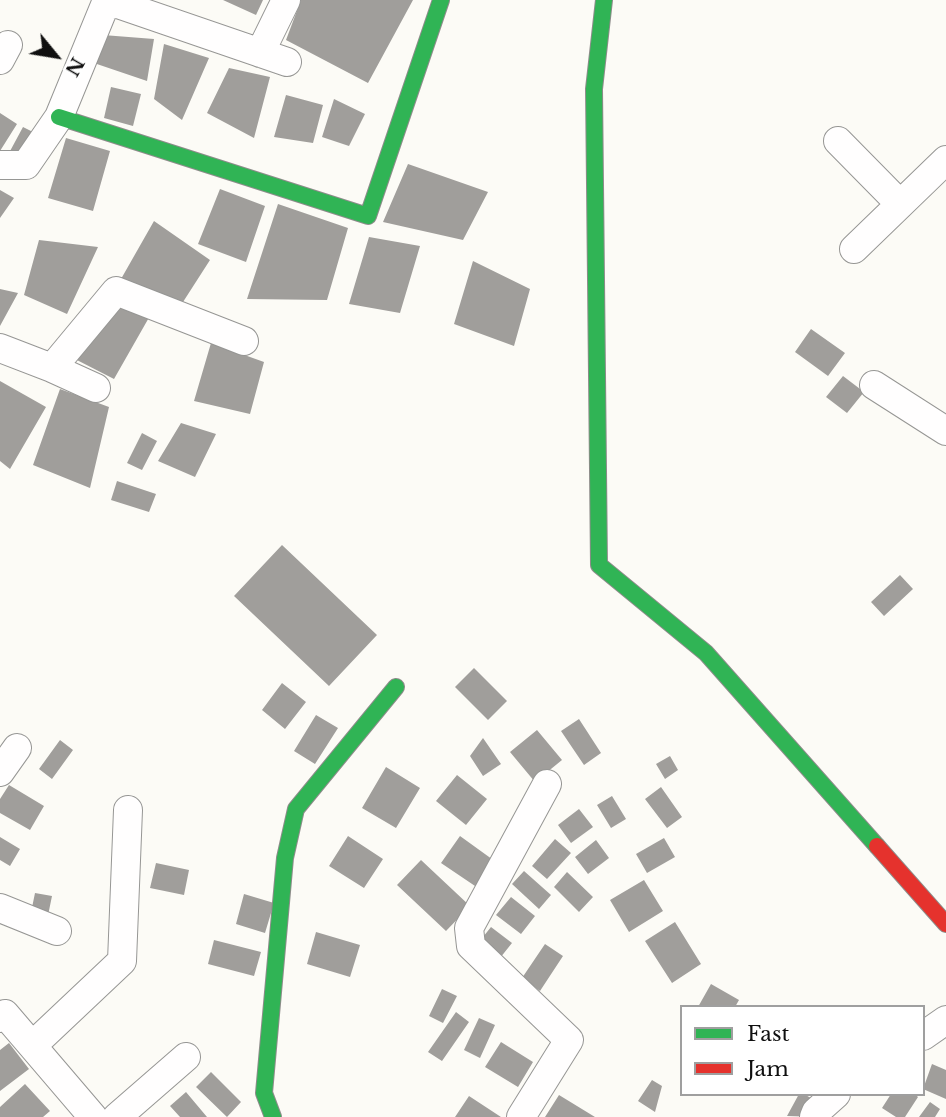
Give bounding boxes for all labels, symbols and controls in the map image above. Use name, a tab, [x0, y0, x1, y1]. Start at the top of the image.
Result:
north arrow	[21, 21, 91, 91]
text: N	[60, 53, 89, 80]
legend	[680, 1005, 925, 1096]
text: Fast	[747, 1021, 789, 1047]
text: Jam	[747, 1056, 789, 1082]

